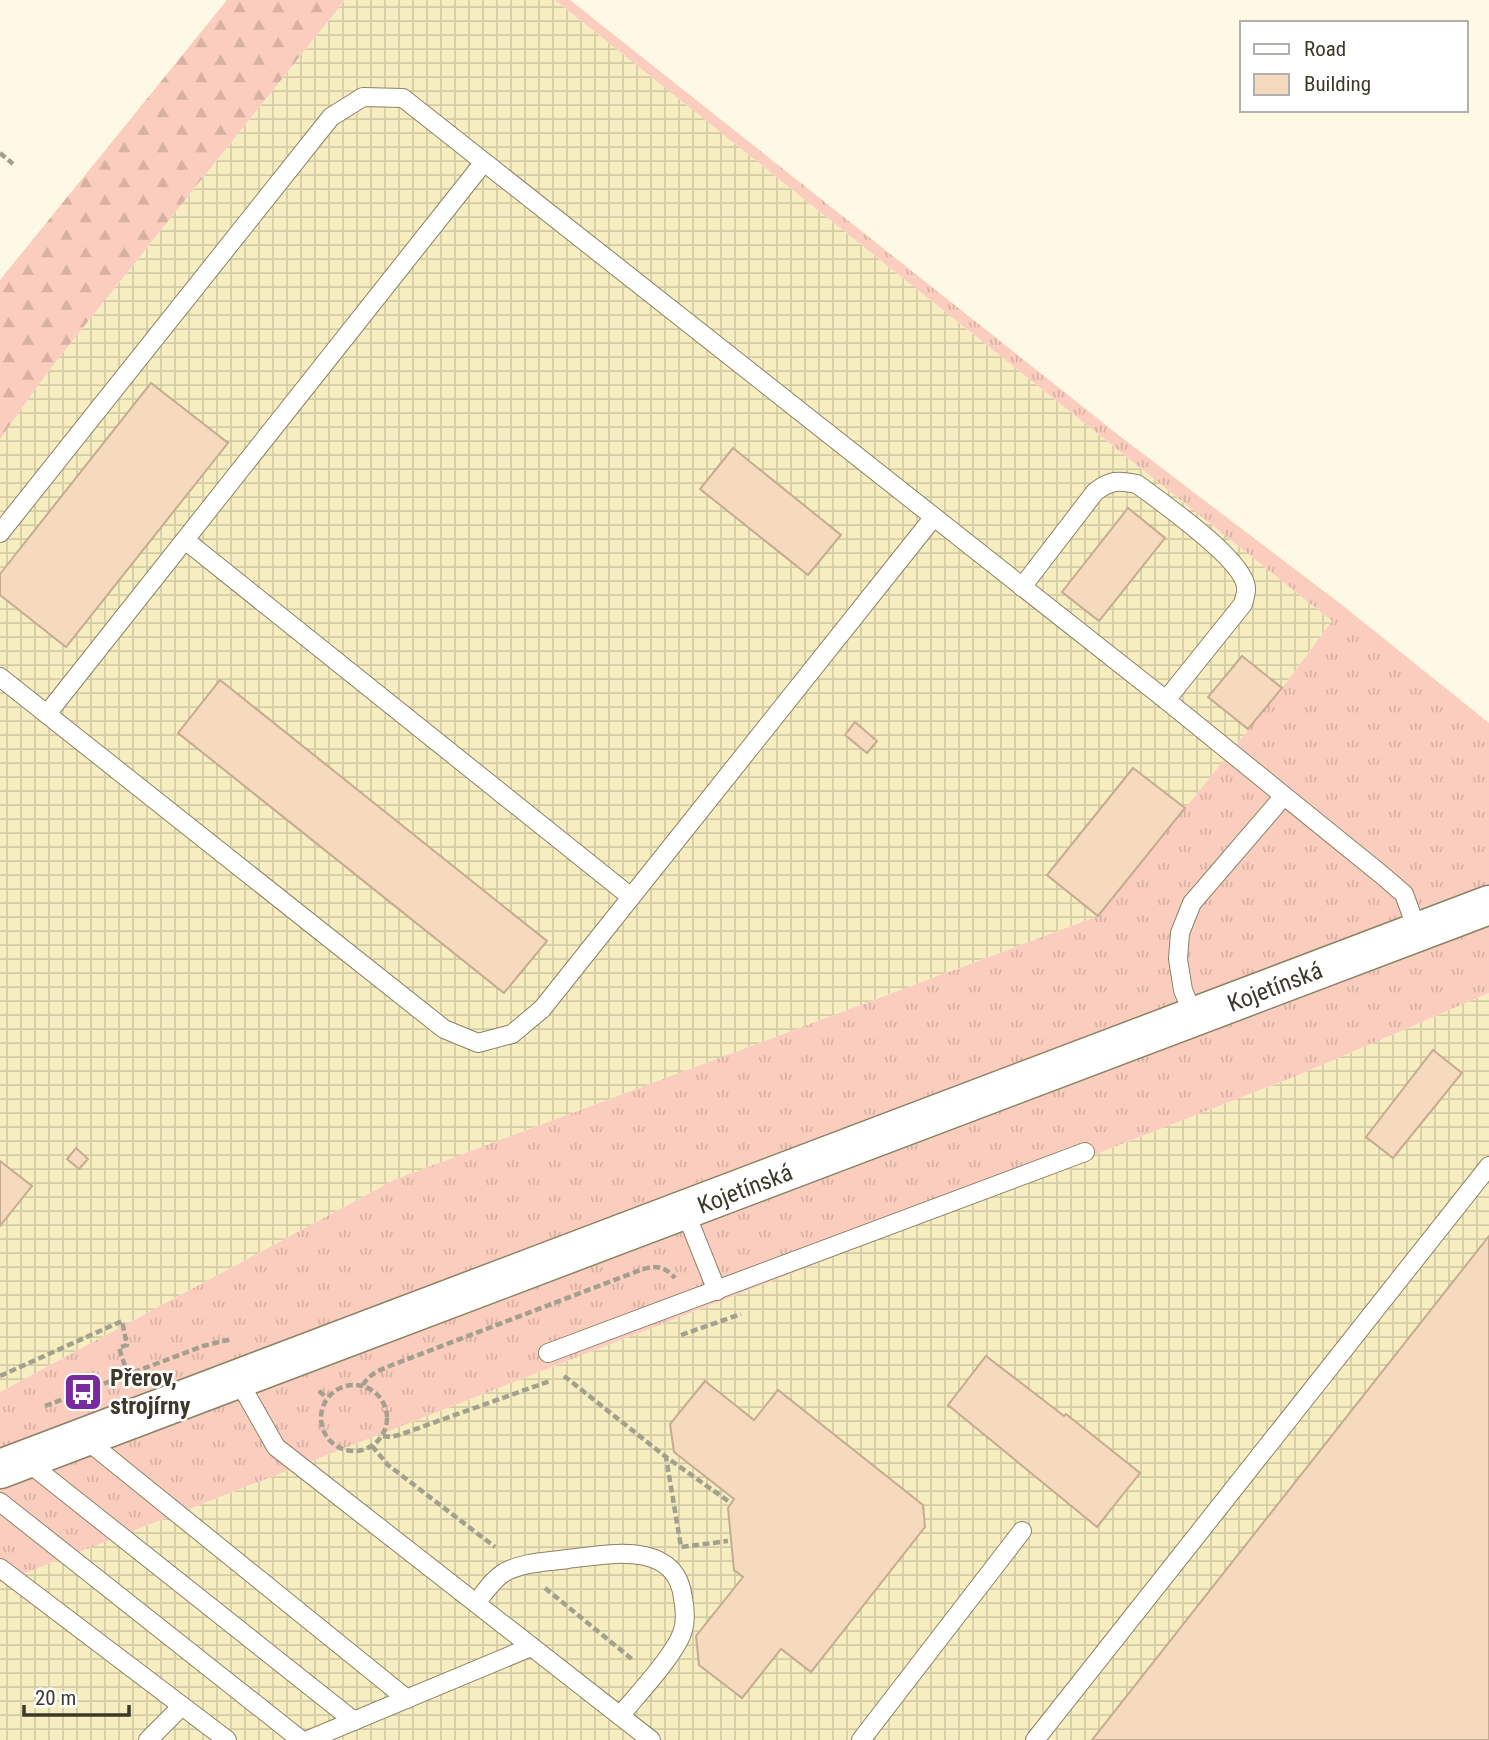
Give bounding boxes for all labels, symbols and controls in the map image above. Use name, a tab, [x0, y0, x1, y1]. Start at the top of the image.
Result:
legend	[1240, 21, 1468, 112]
text: Road	[1304, 37, 1346, 61]
text: Building	[1304, 72, 1371, 96]
street label: Kojetínská	[1224, 956, 1326, 1018]
street label: Kojetínská	[694, 1158, 796, 1220]
place label: Přerov, strojírny	[110, 1364, 191, 1420]
bus stop icon: Přerov, strojírny	[62, 1371, 104, 1413]
scale bar	[24, 1674, 130, 1718]
text: 20 m	[35, 1686, 76, 1710]

